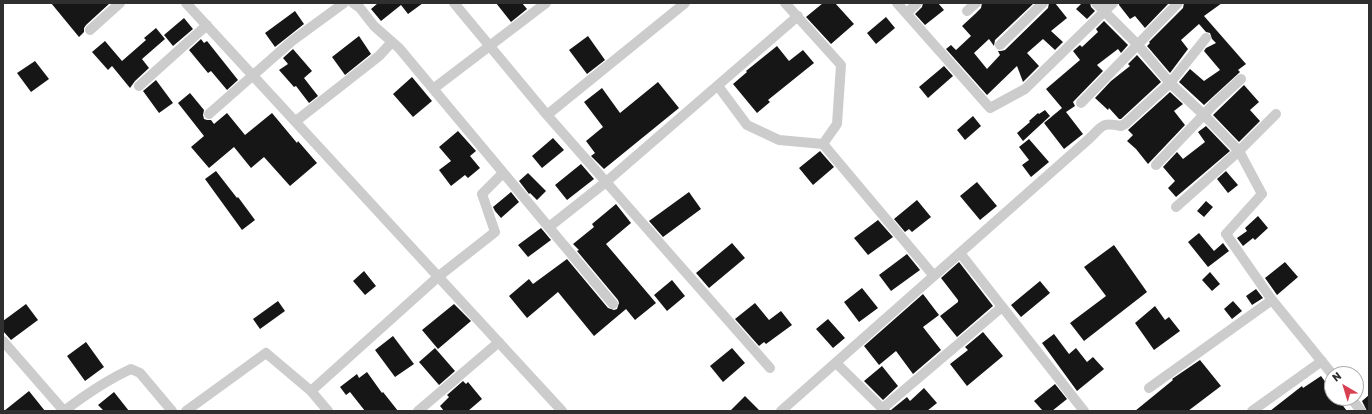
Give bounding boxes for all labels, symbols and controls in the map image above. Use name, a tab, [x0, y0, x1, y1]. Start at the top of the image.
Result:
north arrow	[1324, 366, 1364, 406]
text: N	[1330, 369, 1344, 385]

